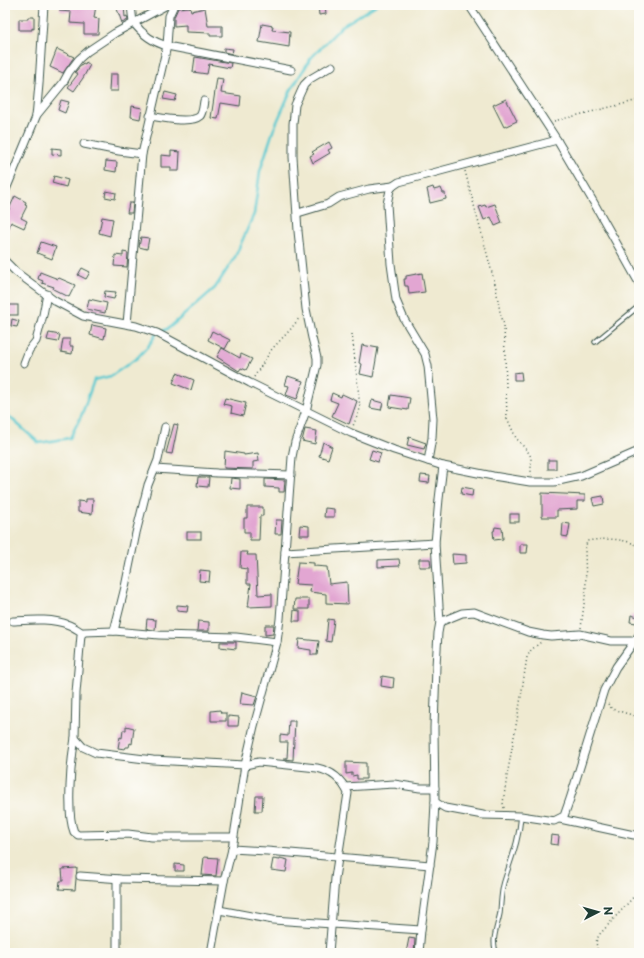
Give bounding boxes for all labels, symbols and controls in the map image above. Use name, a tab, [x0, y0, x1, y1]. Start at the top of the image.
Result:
north arrow	[578, 892, 618, 932]
text: N	[600, 906, 617, 916]

